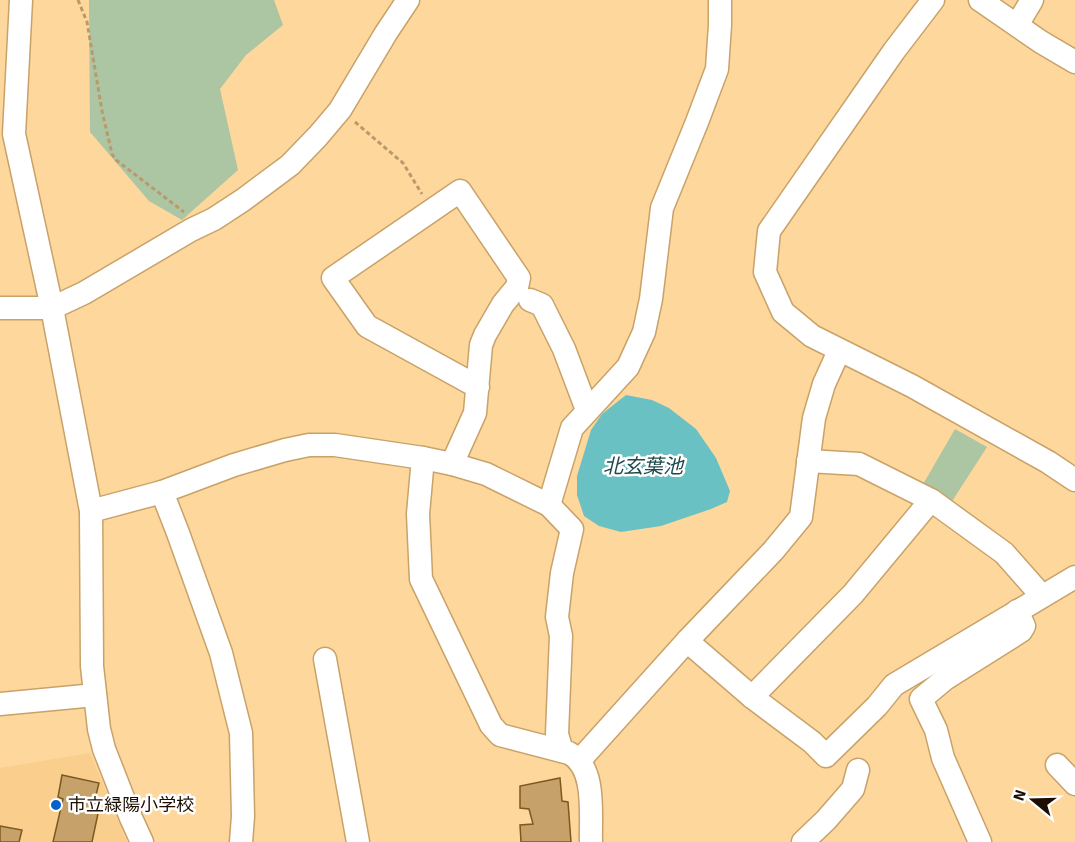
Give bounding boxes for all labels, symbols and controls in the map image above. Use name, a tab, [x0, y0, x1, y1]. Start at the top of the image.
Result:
water label: 北玄葉池	[603, 453, 685, 481]
north arrow	[1003, 770, 1063, 830]
text: N	[1008, 787, 1032, 804]
place label: 市立緑陽小学校	[68, 793, 194, 818]
marker: 市立緑陽小学校	[49, 798, 63, 812]

